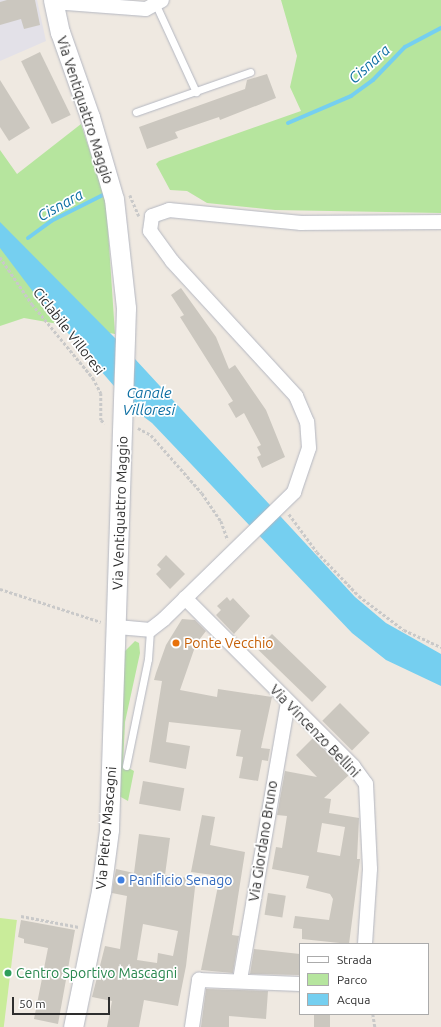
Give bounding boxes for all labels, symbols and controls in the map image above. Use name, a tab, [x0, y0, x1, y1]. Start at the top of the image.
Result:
street label: Via Ventiquattro Maggio	[53, 34, 117, 186]
water label: Cisnara	[345, 41, 393, 87]
water label: Cisnara	[34, 185, 86, 225]
street label: Ciclabile Villoresi	[30, 284, 108, 378]
water label: Canale Villoresi	[123, 383, 175, 418]
street label: Via Ventiquattro Maggio	[109, 436, 131, 590]
place label: Ponte Vecchio	[184, 635, 273, 651]
marker: Ponte Vecchio	[171, 638, 181, 648]
street label: Via Vincenzo Bellini	[266, 681, 364, 781]
street label: Via Pietro Mascagni	[92, 766, 120, 890]
street label: Via Giordano Bruno	[245, 779, 281, 903]
place label: Panificio Senago	[129, 872, 232, 888]
marker: Panificio Senago	[116, 875, 126, 885]
legend	[299, 943, 429, 1015]
text: Strada	[337, 953, 372, 966]
place label: Centro Sportivo Mascagni	[16, 965, 177, 981]
marker: Centro Sportivo Mascagni	[3, 968, 13, 978]
text: Parco	[337, 973, 367, 986]
scale bar	[14, 989, 112, 1015]
text: Acqua	[337, 993, 370, 1006]
text: 50 m	[19, 997, 46, 1010]

